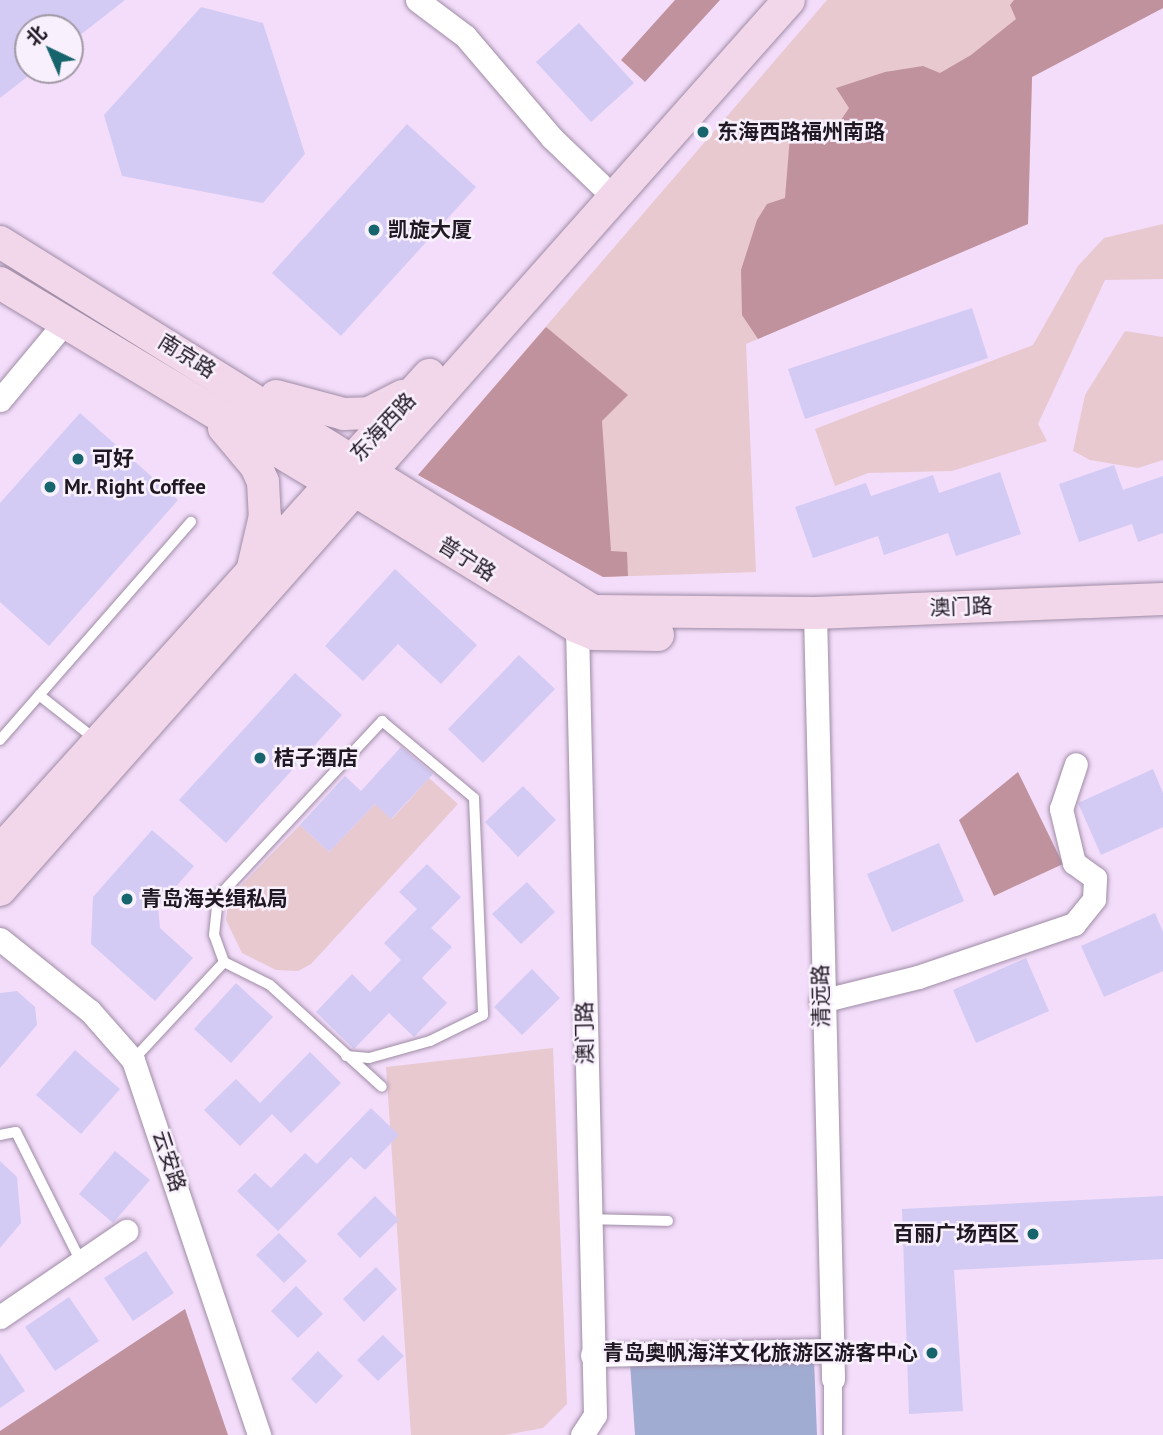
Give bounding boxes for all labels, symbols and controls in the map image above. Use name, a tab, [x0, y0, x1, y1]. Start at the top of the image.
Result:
north arrow	[14, 14, 84, 84]
text: 北	[21, 20, 51, 51]
place label: 东海西路福州南路	[717, 119, 885, 145]
marker: 东海西路福州南路	[695, 124, 711, 140]
place label: 凯旋大厦	[388, 217, 472, 243]
marker: 凯旋大厦	[366, 222, 382, 238]
street label: 南京路	[154, 329, 220, 383]
street label: 东海西路	[345, 388, 421, 466]
place label: 可好	[92, 446, 134, 472]
marker: 可好	[70, 451, 86, 467]
place label: Mr. Right Coffee	[64, 474, 208, 500]
marker: Mr. Right Coffee	[42, 479, 58, 495]
street label: 普宁路	[434, 532, 500, 586]
street label: 澳门路	[929, 593, 993, 621]
place label: 桔子酒店	[274, 745, 358, 771]
marker: 桔子酒店	[252, 750, 268, 766]
place label: 青岛海关缉私局	[141, 886, 288, 912]
marker: 青岛海关缉私局	[119, 891, 135, 907]
street label: 清远路	[808, 964, 834, 1028]
street label: 澳门路	[572, 1001, 598, 1065]
street label: 云安路	[147, 1127, 191, 1195]
place label: 百丽广场西区	[893, 1221, 1019, 1247]
marker: 百丽广场西区	[1025, 1226, 1041, 1242]
place label: 青岛奥帆海洋文化旅游区游客中心	[603, 1340, 918, 1366]
marker: 青岛奥帆海洋文化旅游区游客中心	[924, 1345, 940, 1361]

